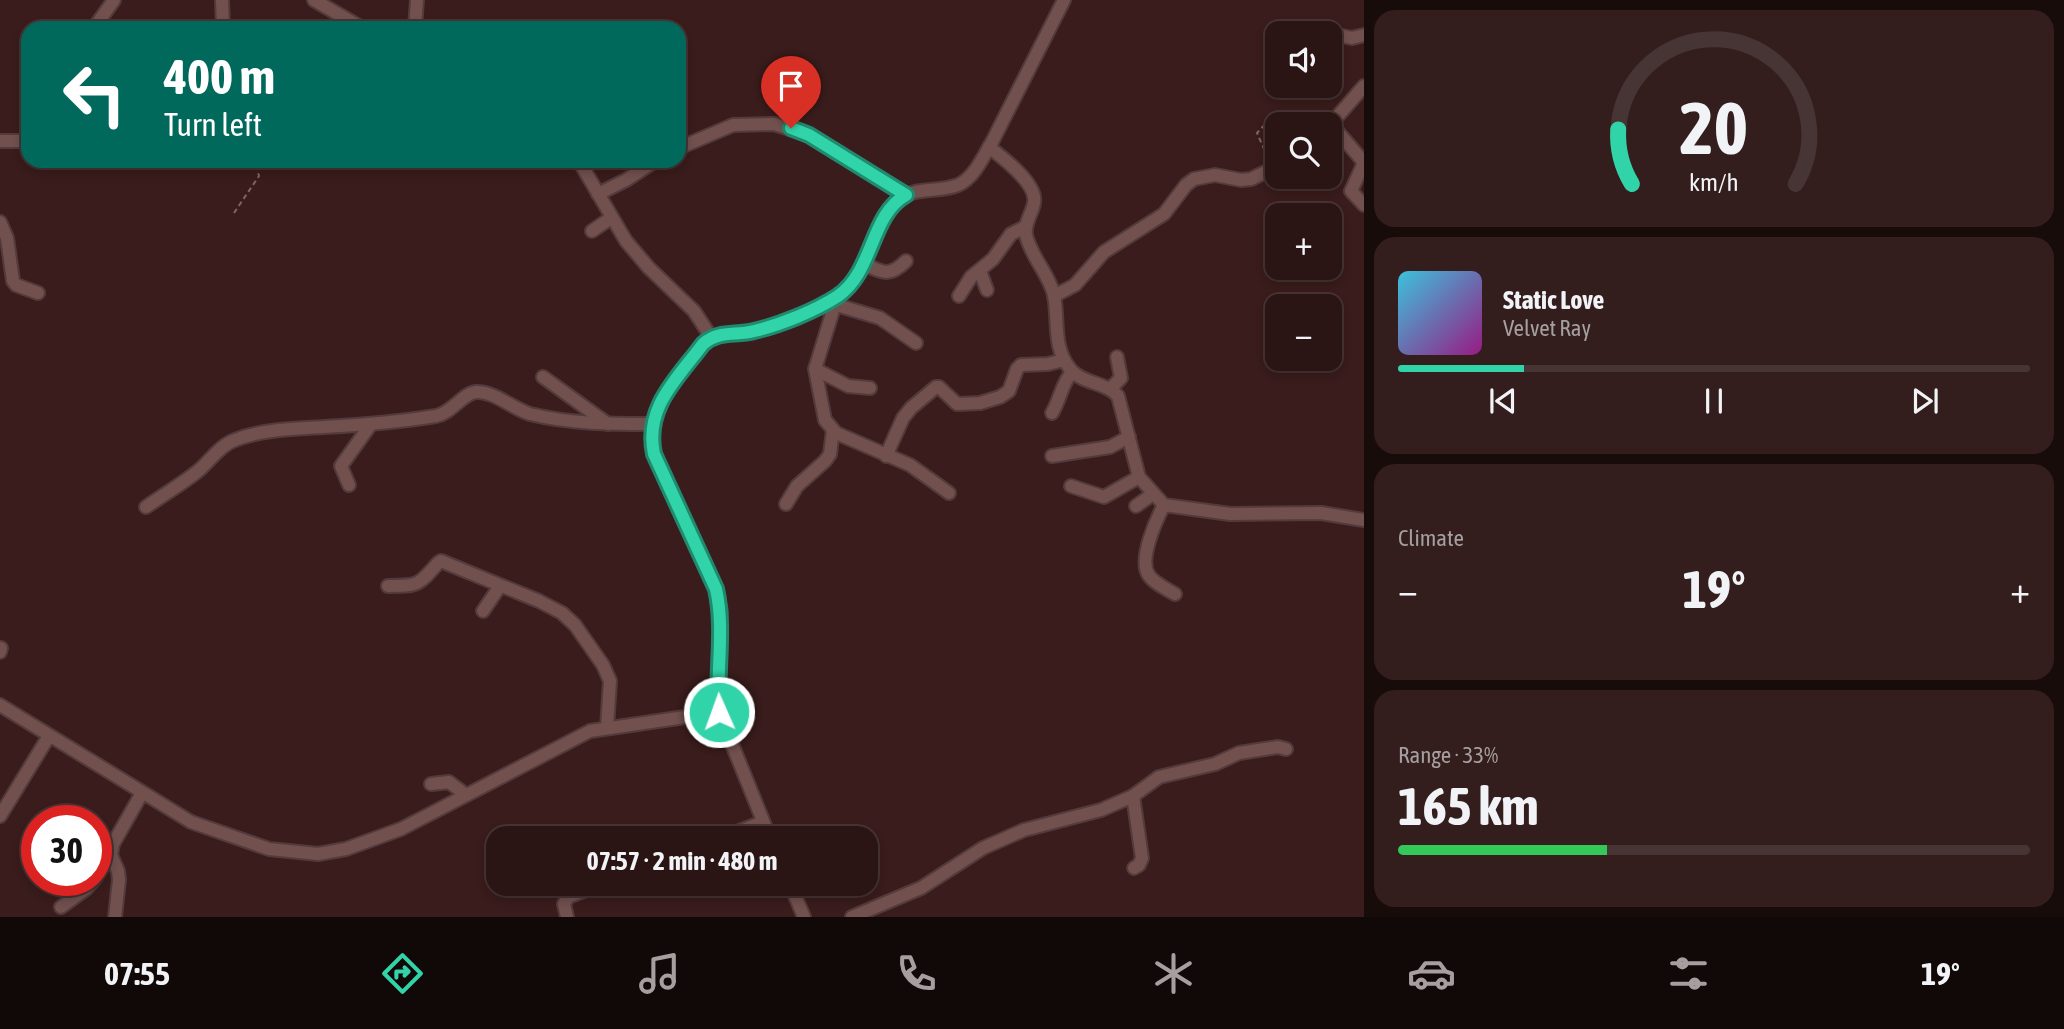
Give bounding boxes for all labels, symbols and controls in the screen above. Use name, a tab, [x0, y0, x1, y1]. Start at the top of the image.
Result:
map controls	[1265, 21, 1342, 371]
button: sound	[1265, 21, 1342, 98]
text: 400 m	[164, 48, 275, 104]
icon: left	[49, 49, 140, 140]
pin	[761, 56, 821, 128]
icon: arrive	[772, 67, 810, 105]
text: 20	[1680, 87, 1748, 170]
text: Turn left	[164, 106, 262, 143]
button: search	[1265, 112, 1342, 189]
text: km/h	[1689, 168, 1739, 196]
button: +	[1265, 203, 1342, 280]
text: Static Love	[1503, 285, 1604, 315]
button: −	[1265, 294, 1342, 371]
text: Velvet Ray	[1503, 315, 1591, 341]
icon: previous	[1484, 382, 1522, 420]
icon: pause	[1695, 382, 1733, 420]
icon: next	[1906, 382, 1944, 420]
text: Climate	[1398, 525, 1464, 551]
text: 19°	[1682, 559, 1746, 619]
text: −	[1398, 568, 1418, 611]
text: +	[2010, 568, 2030, 611]
position arrow	[682, 675, 756, 749]
text: Range · 33%	[1398, 742, 1498, 768]
text: 165 km	[1398, 776, 1539, 836]
speed limit sign: 30	[21, 805, 112, 896]
text: 07:57 · 2 min · 480 m	[587, 846, 777, 876]
icon: directions	[378, 949, 427, 998]
icon: music	[635, 949, 684, 998]
icon: phone	[892, 949, 941, 998]
icon: climate	[1149, 949, 1198, 998]
icon: car	[1407, 949, 1456, 998]
icon: filters	[1664, 949, 1713, 998]
text: 07:55	[104, 955, 170, 992]
text: 19°	[1921, 955, 1960, 992]

